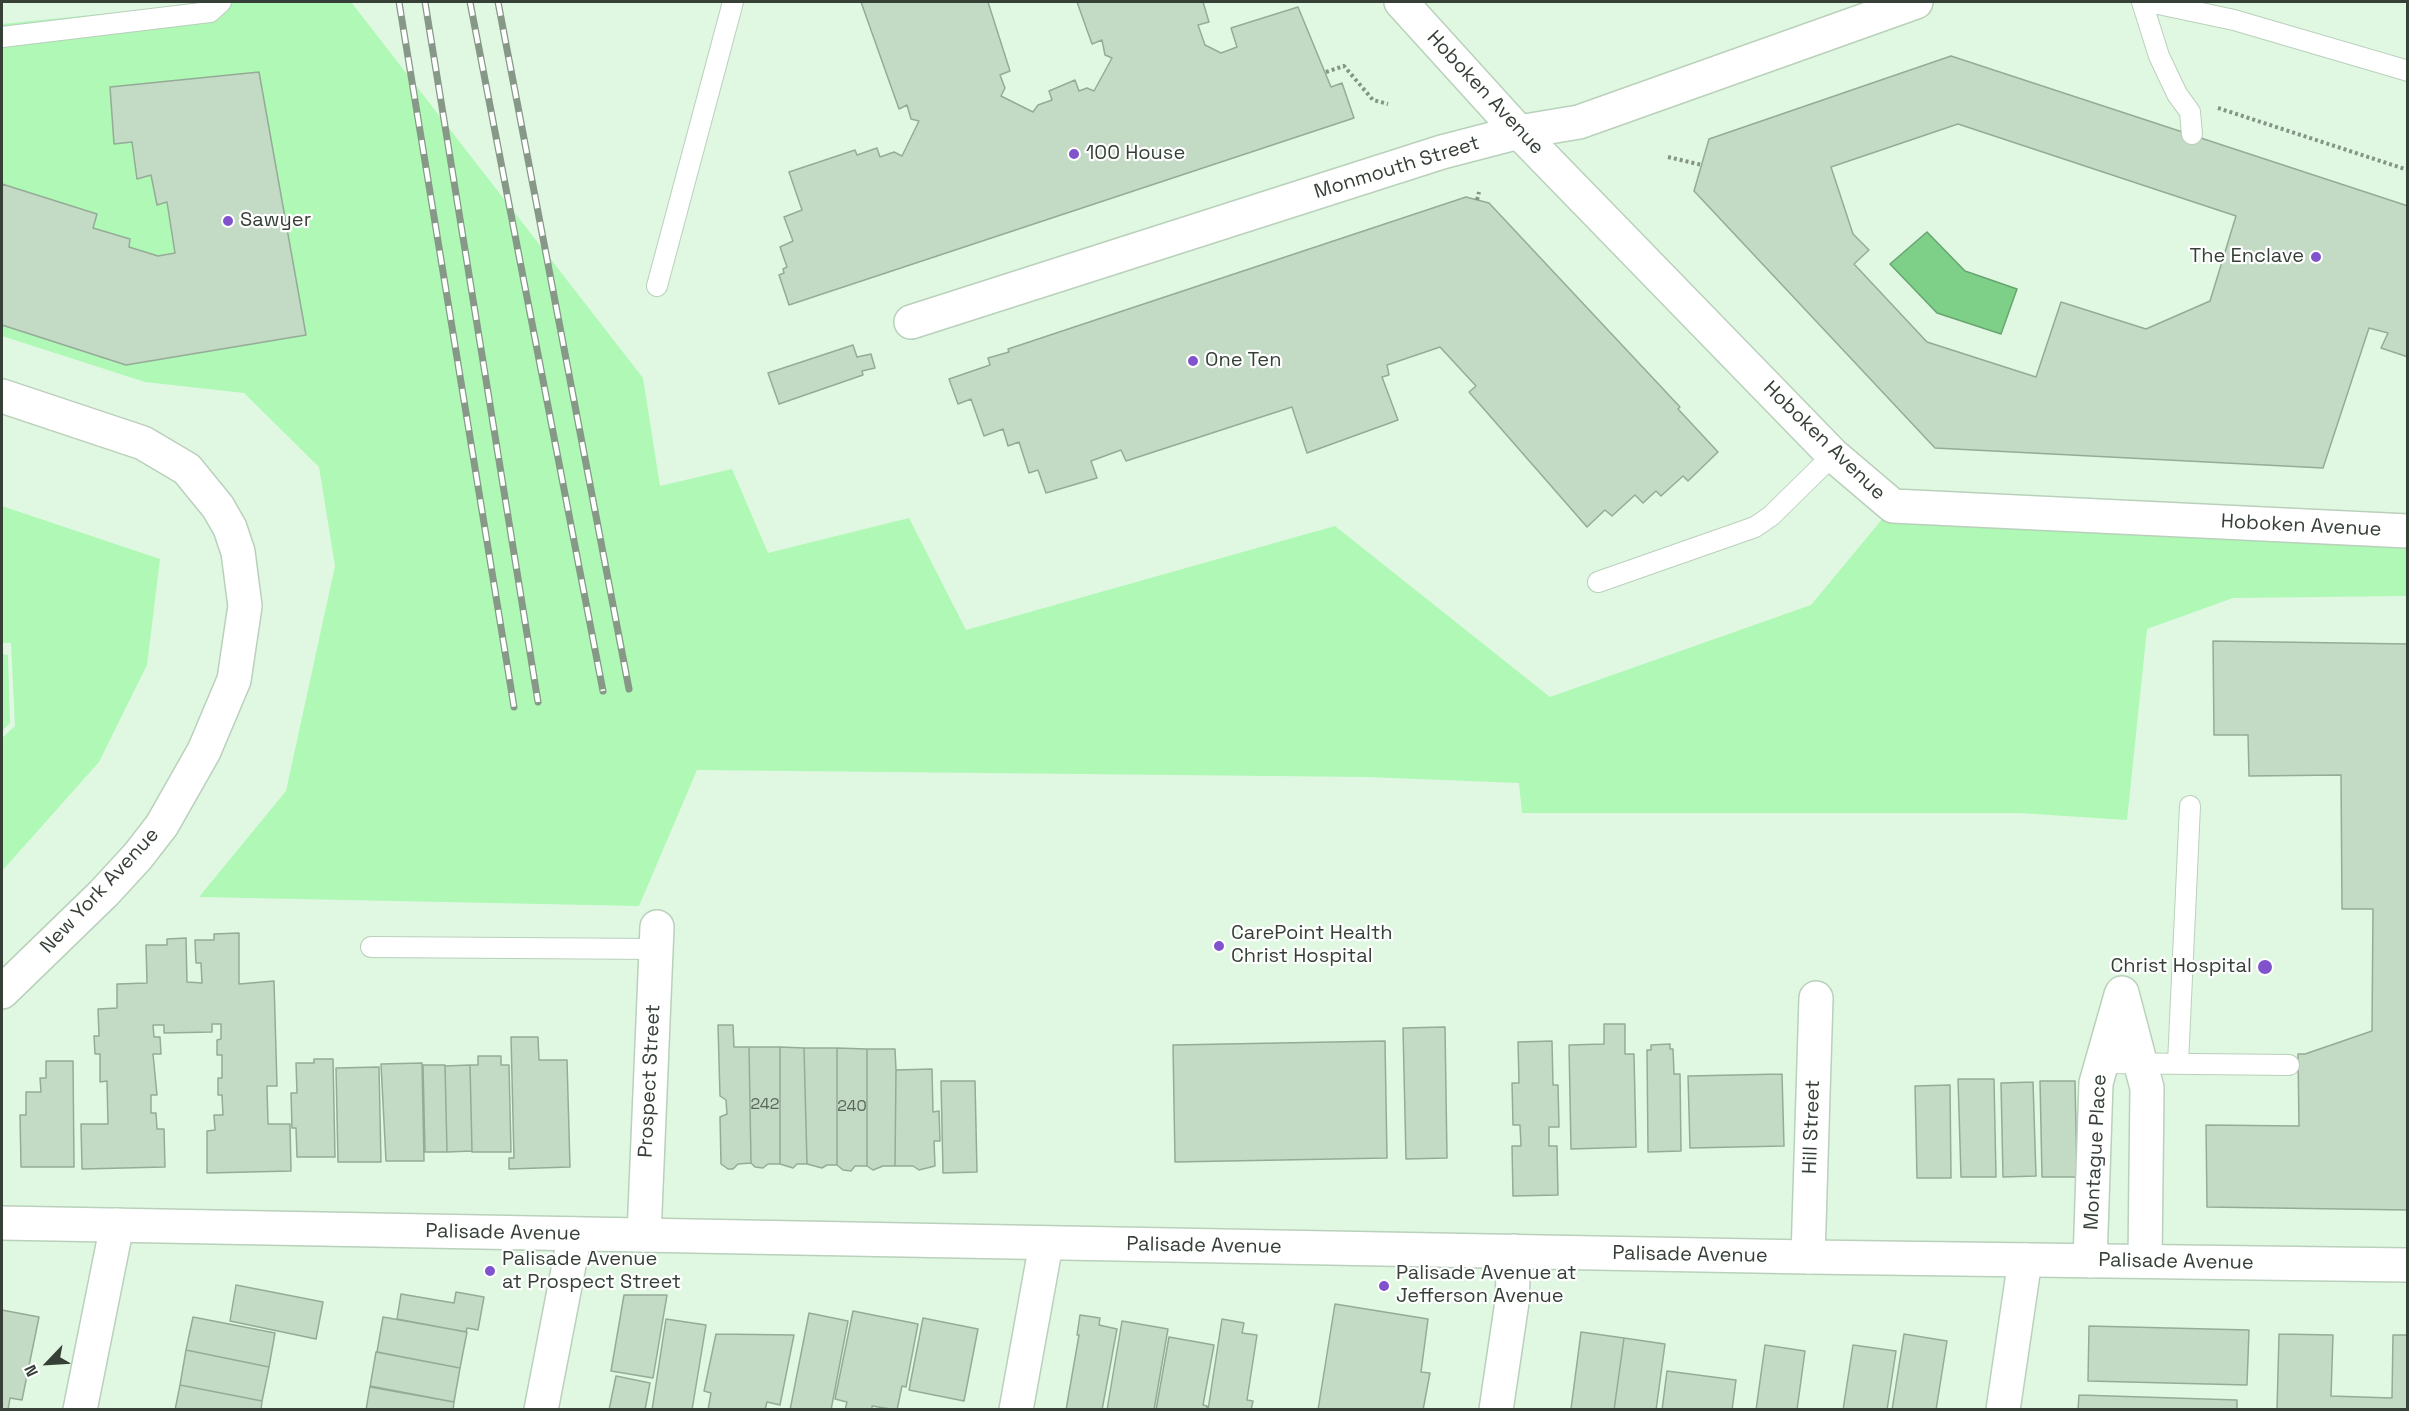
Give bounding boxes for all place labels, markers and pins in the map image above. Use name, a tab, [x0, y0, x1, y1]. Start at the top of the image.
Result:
place label: 100 House	[1086, 142, 1185, 166]
marker: 100 House	[1067, 147, 1081, 161]
place label: Sawyer	[240, 209, 311, 233]
marker: Sawyer	[221, 214, 235, 228]
place label: The Enclave	[2189, 245, 2304, 269]
marker: The Enclave	[2309, 250, 2323, 264]
place label: One Ten	[1205, 349, 1281, 373]
marker: One Ten	[1186, 354, 1200, 368]
place label: CarePoint Health Christ Hospital	[1231, 922, 1392, 969]
marker: CarePoint Health Christ Hospital	[1212, 939, 1226, 953]
place label: Christ Hospital	[2110, 955, 2252, 979]
marker: Christ Hospital	[2256, 958, 2274, 976]
place label: Palisade Avenue at Prospect Street	[502, 1248, 681, 1295]
place label: Palisade Avenue at Jefferson Avenue	[1396, 1262, 1576, 1309]
marker: Palisade Avenue at Prospect Street	[483, 1264, 497, 1278]
marker: Palisade Avenue at Jefferson Avenue	[1377, 1279, 1391, 1293]

